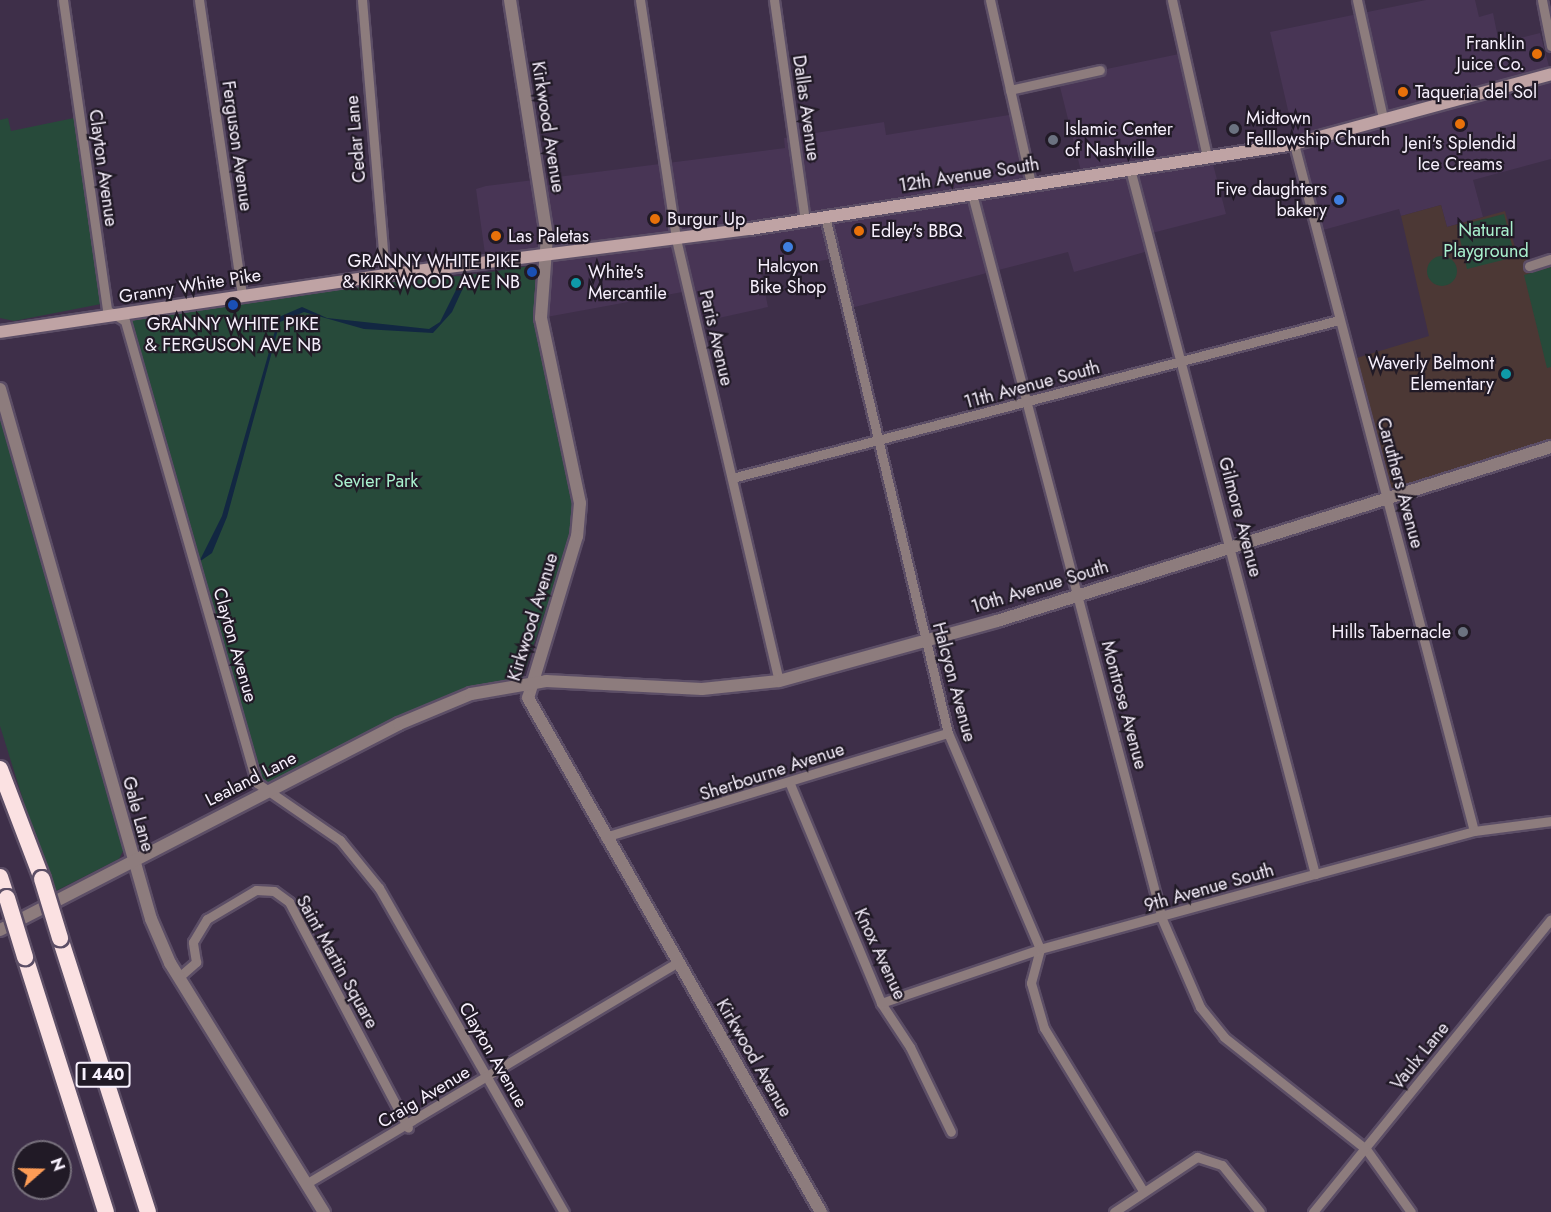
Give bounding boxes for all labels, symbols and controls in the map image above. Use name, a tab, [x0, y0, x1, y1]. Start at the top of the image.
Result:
place label: Franklin Juice Co.	[1457, 33, 1525, 76]
marker: Franklin Juice Co.	[1530, 47, 1544, 61]
street label: Dallas Avenue	[788, 54, 824, 162]
street label: Kirkwood Avenue	[527, 60, 569, 194]
street label: Ferguson Avenue	[217, 79, 257, 213]
place label: Taqueria del Sol	[1415, 81, 1537, 103]
marker: Taqueria del Sol	[1396, 85, 1410, 99]
street label: Cedar Lane	[341, 94, 371, 184]
street label: Clayton Avenue	[84, 108, 122, 228]
place label: Midtown Felllowship Church	[1246, 108, 1390, 150]
marker: Jeni's Splendid Ice Creams	[1453, 117, 1467, 131]
place label: Islamic Center of Nashville	[1065, 119, 1173, 162]
marker: Midtown Felllowship Church	[1227, 122, 1241, 136]
marker: Islamic Center of Nashville	[1046, 133, 1060, 147]
place label: Jeni's Splendid Ice Creams	[1404, 133, 1516, 176]
street label: 12th Avenue South	[897, 153, 1041, 197]
place label: Five daughters bakery	[1216, 179, 1327, 222]
marker: Five daughters bakery	[1332, 193, 1346, 207]
place label: Burgur Up	[667, 208, 745, 230]
marker: Burgur Up	[648, 212, 662, 226]
place label: Edley's BBQ	[871, 220, 963, 242]
park label: Natural Playground	[1443, 220, 1529, 262]
marker: Edley's BBQ	[852, 224, 866, 238]
place label: Las Paletas	[508, 225, 589, 247]
marker: Las Paletas	[489, 229, 503, 243]
marker: Halcyon Bike Shop	[781, 240, 795, 254]
place label: GRANNY WHITE PIKE & KIRKWOOD AVE NB	[342, 251, 520, 294]
place label: Halcyon Bike Shop	[750, 256, 826, 298]
place label: White's Mercantile	[588, 262, 667, 304]
street label: Granny White Pike	[118, 264, 262, 308]
marker: GRANNY WHITE PIKE & KIRKWOOD AVE NB	[525, 265, 539, 279]
marker: White's Mercantile	[569, 276, 583, 290]
street label: Paris Avenue	[695, 288, 737, 388]
marker: GRANNY WHITE PIKE & FERGUSON AVE NB	[226, 298, 240, 312]
place label: GRANNY WHITE PIKE & FERGUSON AVE NB	[145, 314, 321, 356]
place label: Waverly Belmont Elementary	[1368, 353, 1494, 395]
street label: 11th Avenue South	[962, 356, 1102, 414]
marker: Waverly Belmont Elementary	[1499, 367, 1513, 381]
street label: Caruthers Avenue	[1372, 415, 1428, 551]
street label: Gilmore Avenue	[1214, 455, 1266, 579]
park label: Sevier Park	[334, 470, 418, 492]
street label: Kirkwood Avenue	[503, 550, 563, 684]
street label: 10th Avenue South	[969, 556, 1111, 618]
street label: Clayton Avenue	[208, 585, 262, 705]
street label: Halcyon Avenue	[928, 620, 980, 744]
place label: Hills Tabernacle	[1331, 621, 1451, 643]
marker: Hills Tabernacle	[1456, 625, 1470, 639]
street label: Montrose Avenue	[1096, 639, 1152, 771]
street label: Sherbourne Avenue	[697, 738, 847, 806]
street label: Lealand Lane	[202, 747, 300, 811]
street label: Gale Lane	[118, 774, 158, 854]
street label: 9th Avenue South	[1142, 859, 1276, 917]
street label: Saint Martin Square	[291, 892, 383, 1032]
street label: Knox Avenue	[849, 905, 911, 1003]
street label: Kirkwood Avenue	[712, 995, 796, 1121]
street label: Clayton Avenue	[454, 998, 532, 1112]
street label: Vaulx Lane	[1386, 1018, 1454, 1094]
street label: Craig Avenue	[374, 1061, 474, 1133]
road number: I 440	[74, 1062, 132, 1088]
north arrow	[12, 1140, 72, 1200]
text: N	[45, 1154, 70, 1174]

